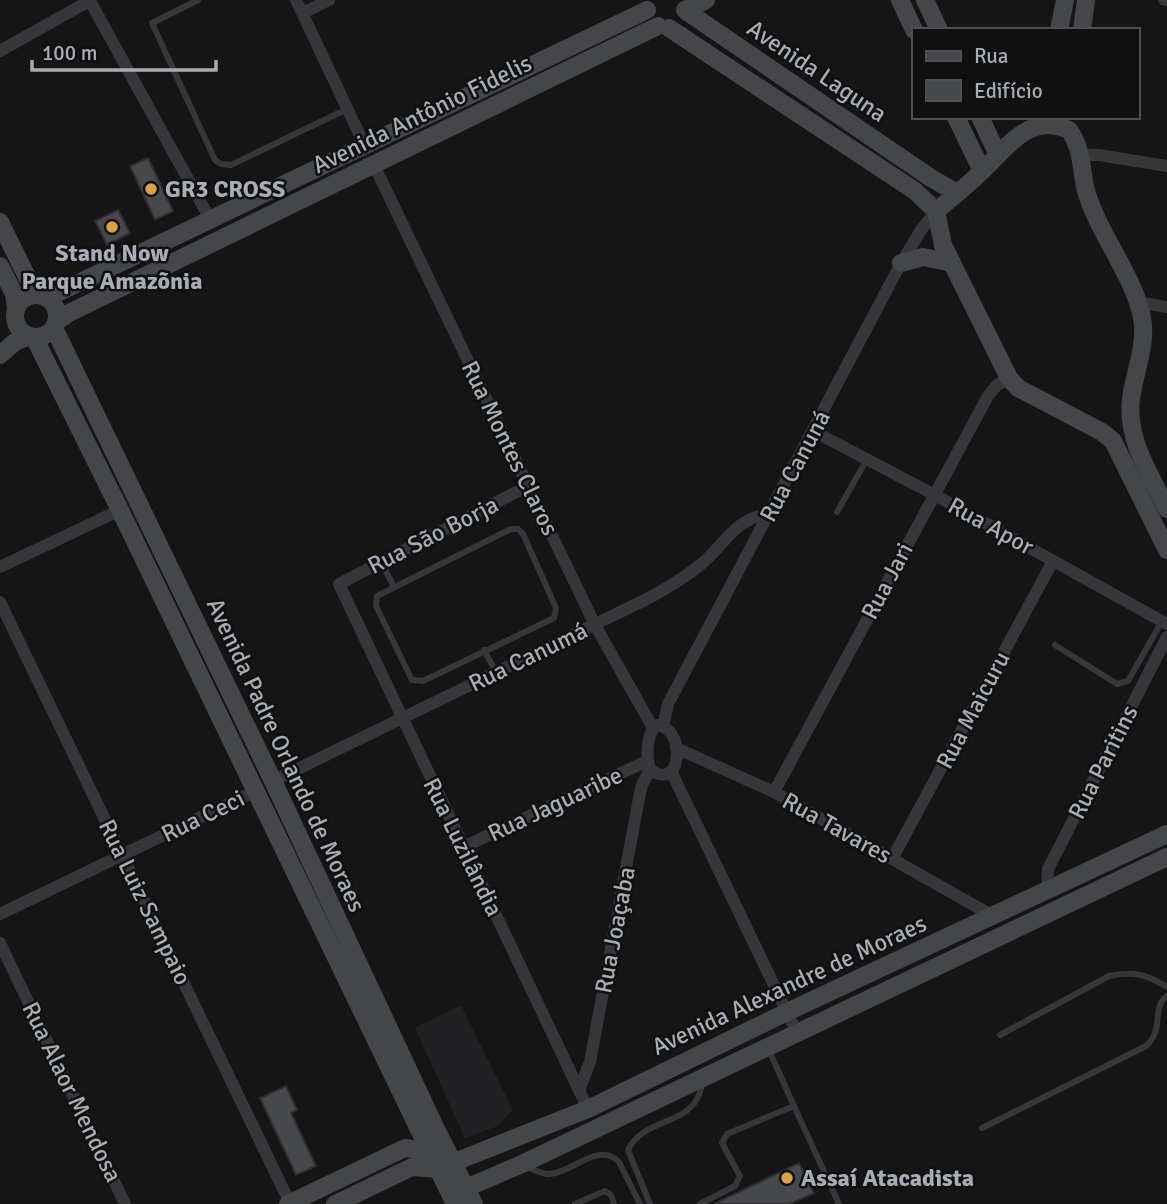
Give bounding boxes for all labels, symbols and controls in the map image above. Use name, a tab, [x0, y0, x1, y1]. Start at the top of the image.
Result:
street label: Avenida Laguna	[741, 13, 893, 129]
scale bar	[32, 28, 215, 72]
legend	[912, 28, 1139, 119]
text: 100 m	[42, 40, 97, 66]
text: Rua	[974, 43, 1008, 69]
street label: Avenida Antônio Fidelis	[308, 48, 536, 180]
text: Edifício	[974, 78, 1043, 104]
place label: GR3 CROSS	[165, 174, 286, 204]
marker: GR3 CROSS	[143, 181, 159, 197]
marker: Stand Now Parque Amazõnia	[104, 219, 120, 235]
place label: Stand Now Parque Amazõnia	[21, 238, 203, 296]
street label: Rua Montes Claros	[455, 356, 565, 540]
street label: Rua Canuná	[753, 405, 837, 527]
street label: Rua São Borja	[363, 489, 503, 581]
street label: Rua Apor	[943, 490, 1039, 562]
street label: Rua Jari	[854, 538, 920, 624]
street label: Avenida Padre Orlando de Moraes	[200, 593, 372, 917]
street label: Rua Canumá	[464, 615, 592, 699]
street label: Rua Maicuru	[929, 646, 1017, 774]
street label: Rua Paritins	[1061, 700, 1145, 824]
street label: Rua Jaguaribe	[483, 760, 627, 848]
street label: Rua Luzilândia	[417, 773, 509, 921]
street label: Rua Ceci	[156, 783, 250, 849]
street label: Rua Tavares	[777, 786, 897, 870]
street label: Rua Luiz Sampaio	[92, 814, 198, 990]
street label: Rua Joaçaba	[588, 864, 642, 996]
street label: Avenida Alexandre de Moraes	[647, 908, 931, 1062]
street label: Rua Alaor Mendosa	[15, 997, 129, 1187]
place label: Assaí Atacadista	[801, 1163, 974, 1193]
marker: Assaí Atacadista	[779, 1170, 795, 1186]

